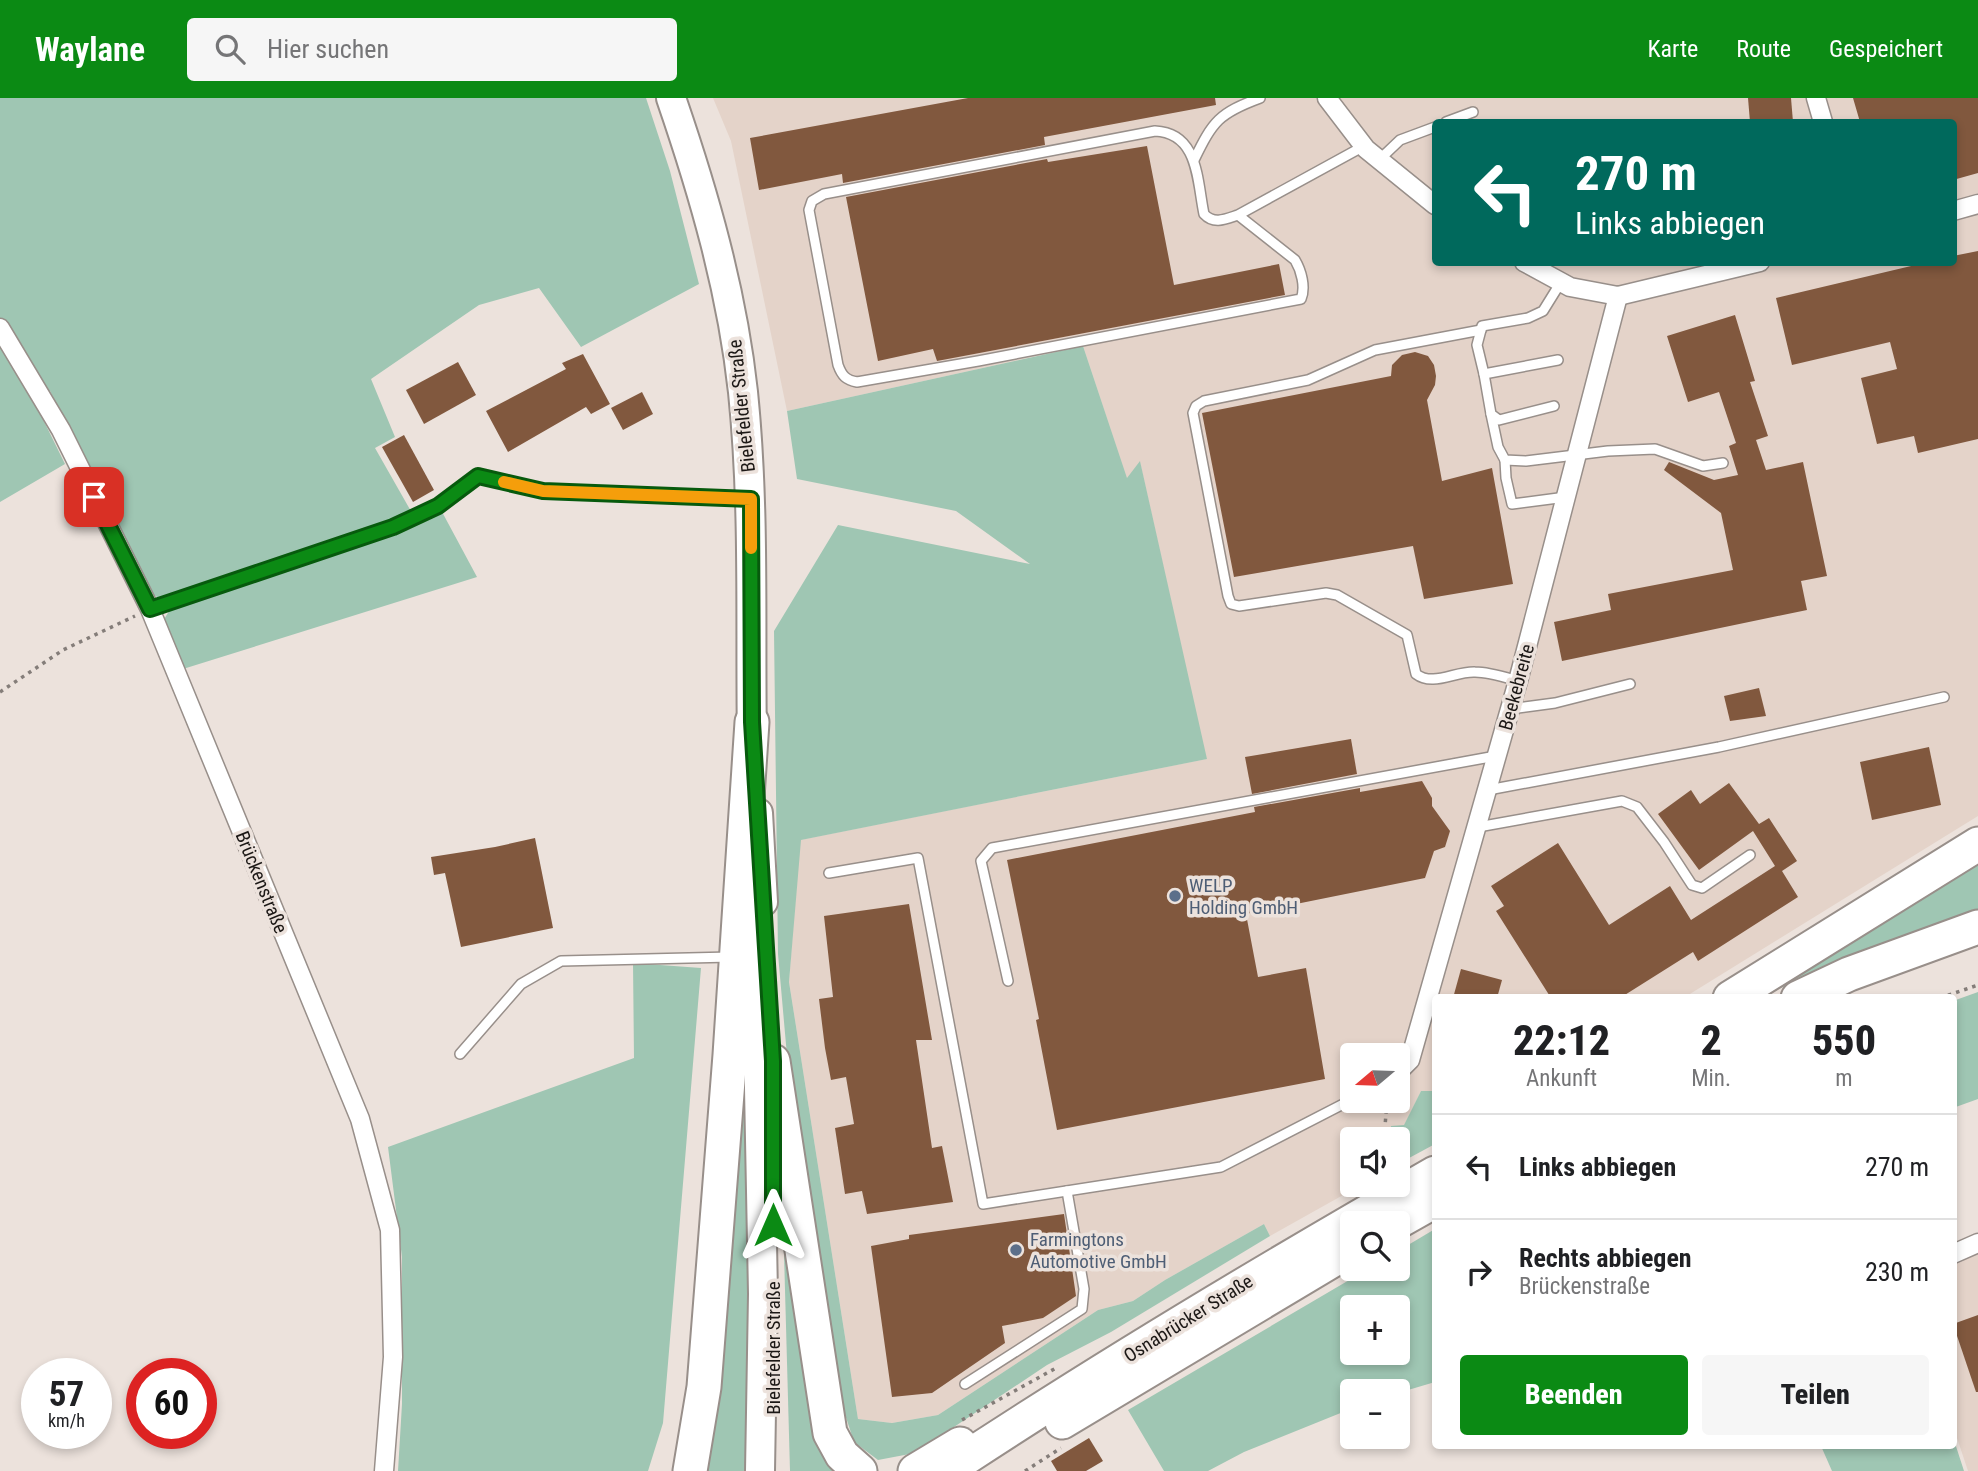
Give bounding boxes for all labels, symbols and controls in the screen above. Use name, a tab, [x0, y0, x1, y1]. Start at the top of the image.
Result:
search box	[187, 18, 677, 81]
text: Waylane	[35, 30, 145, 69]
icon: search	[211, 30, 249, 68]
text: Hier suchen	[267, 34, 389, 64]
text: Karte	[1648, 35, 1698, 63]
text: Route	[1736, 35, 1791, 63]
text: Gespeichert	[1829, 35, 1943, 63]
text: 270 m	[1575, 145, 1697, 202]
icon: left	[1460, 147, 1551, 238]
text: Links abbiegen	[1575, 204, 1765, 242]
street label: Bielefelder Straße	[723, 338, 760, 473]
pin	[64, 467, 124, 527]
icon: arrive	[75, 478, 113, 516]
street label: Beekebreite	[1494, 641, 1539, 733]
street label: Brückenstraße	[231, 828, 293, 937]
place label: WELP Holding GmbH	[1189, 874, 1298, 919]
marker: WELP Holding GmbH	[1167, 888, 1183, 904]
text: 22:12	[1513, 1016, 1610, 1065]
text: 2	[1700, 1016, 1722, 1065]
text: 550	[1812, 1016, 1876, 1065]
north arrow	[1340, 1043, 1410, 1113]
map controls	[1340, 1043, 1410, 1449]
text: Ankunft	[1526, 1065, 1597, 1092]
text: Min.	[1691, 1065, 1731, 1092]
text: m	[1835, 1065, 1853, 1092]
button: sound	[1340, 1127, 1410, 1197]
icon: left	[1460, 1148, 1498, 1186]
text: Links abbiegen	[1519, 1152, 1676, 1182]
text: 270 m	[1865, 1152, 1929, 1182]
position arrow	[736, 1188, 810, 1262]
button: search	[1340, 1211, 1410, 1281]
place label: Farmingtons Automotive GmbH	[1030, 1228, 1167, 1273]
marker: Farmingtons Automotive GmbH	[1008, 1242, 1024, 1258]
text: Rechts abbiegen	[1519, 1243, 1692, 1273]
icon: right	[1460, 1253, 1498, 1291]
text: 230 m	[1865, 1257, 1929, 1287]
street label: Osnabrücker Straße	[1120, 1269, 1257, 1367]
text: Brückenstraße	[1519, 1273, 1650, 1300]
street label: Bielefelder Straße	[762, 1281, 785, 1415]
button: +	[1340, 1295, 1410, 1365]
button: Beenden	[1460, 1355, 1688, 1435]
button: Teilen	[1702, 1355, 1929, 1435]
speed limit sign: 60	[126, 1358, 217, 1449]
text: 57	[49, 1374, 84, 1415]
button: −	[1340, 1379, 1410, 1449]
text: km/h	[48, 1410, 85, 1431]

